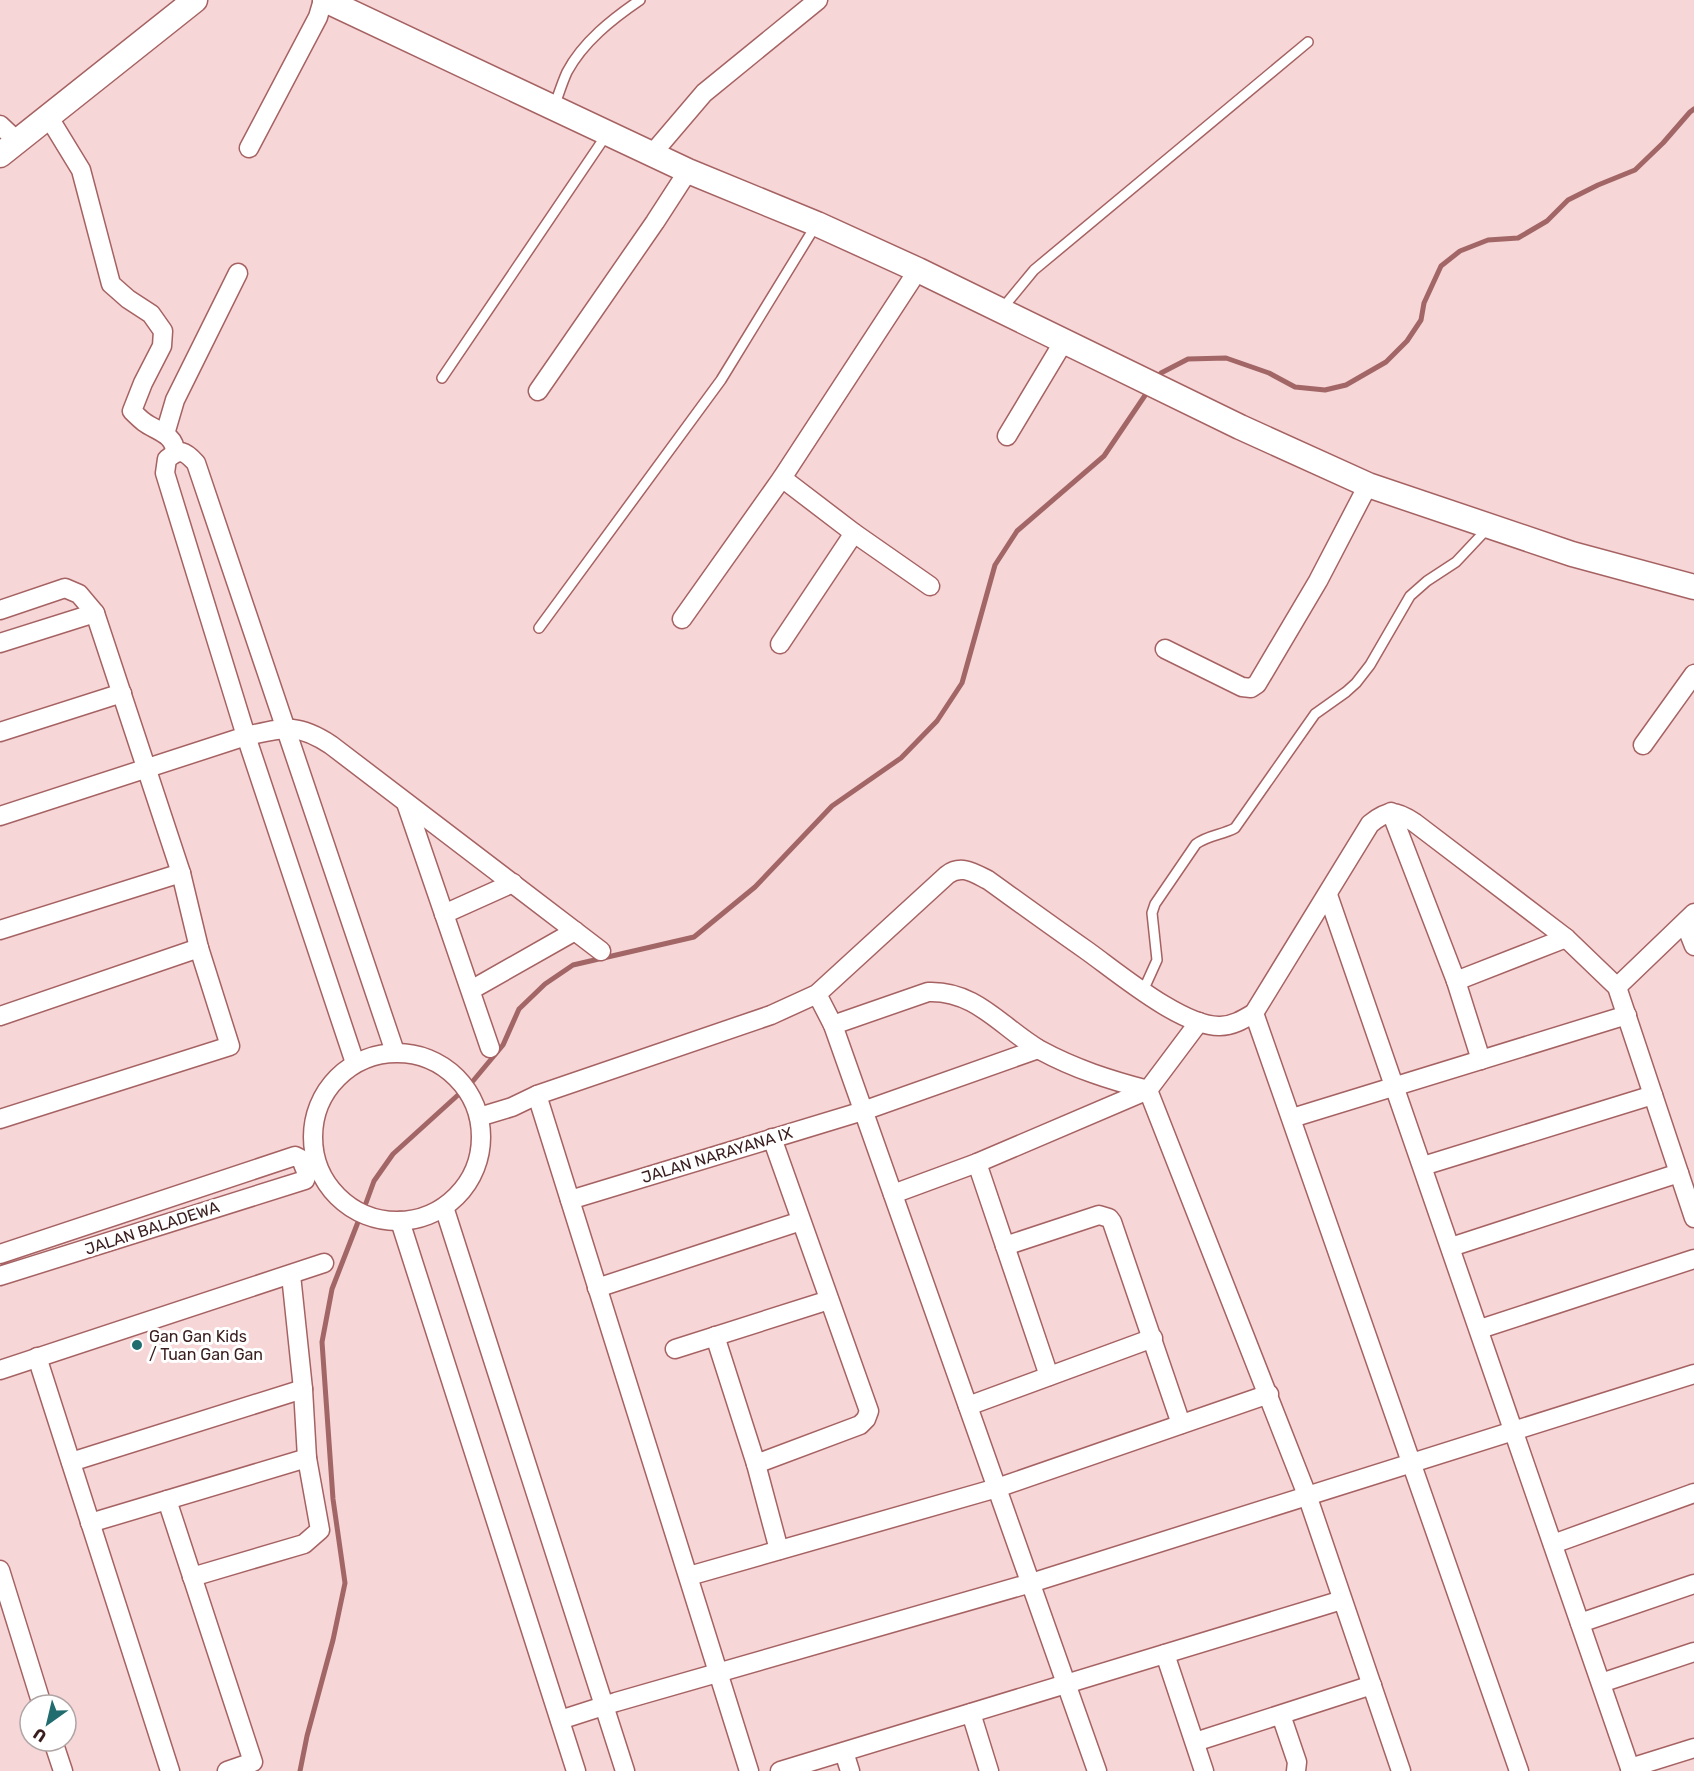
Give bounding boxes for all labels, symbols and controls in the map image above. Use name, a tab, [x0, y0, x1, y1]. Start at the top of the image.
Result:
street label: JALAN NARAYANA IX	[639, 1123, 795, 1187]
street label: JALAN BALADEWA	[82, 1197, 222, 1259]
place label: Gan Gan Kids / Tuan Gan Gan	[149, 1327, 263, 1364]
marker: Gan Gan Kids / Tuan Gan Gan	[130, 1338, 144, 1352]
north arrow	[18, 1693, 78, 1753]
text: U	[30, 1724, 50, 1746]

